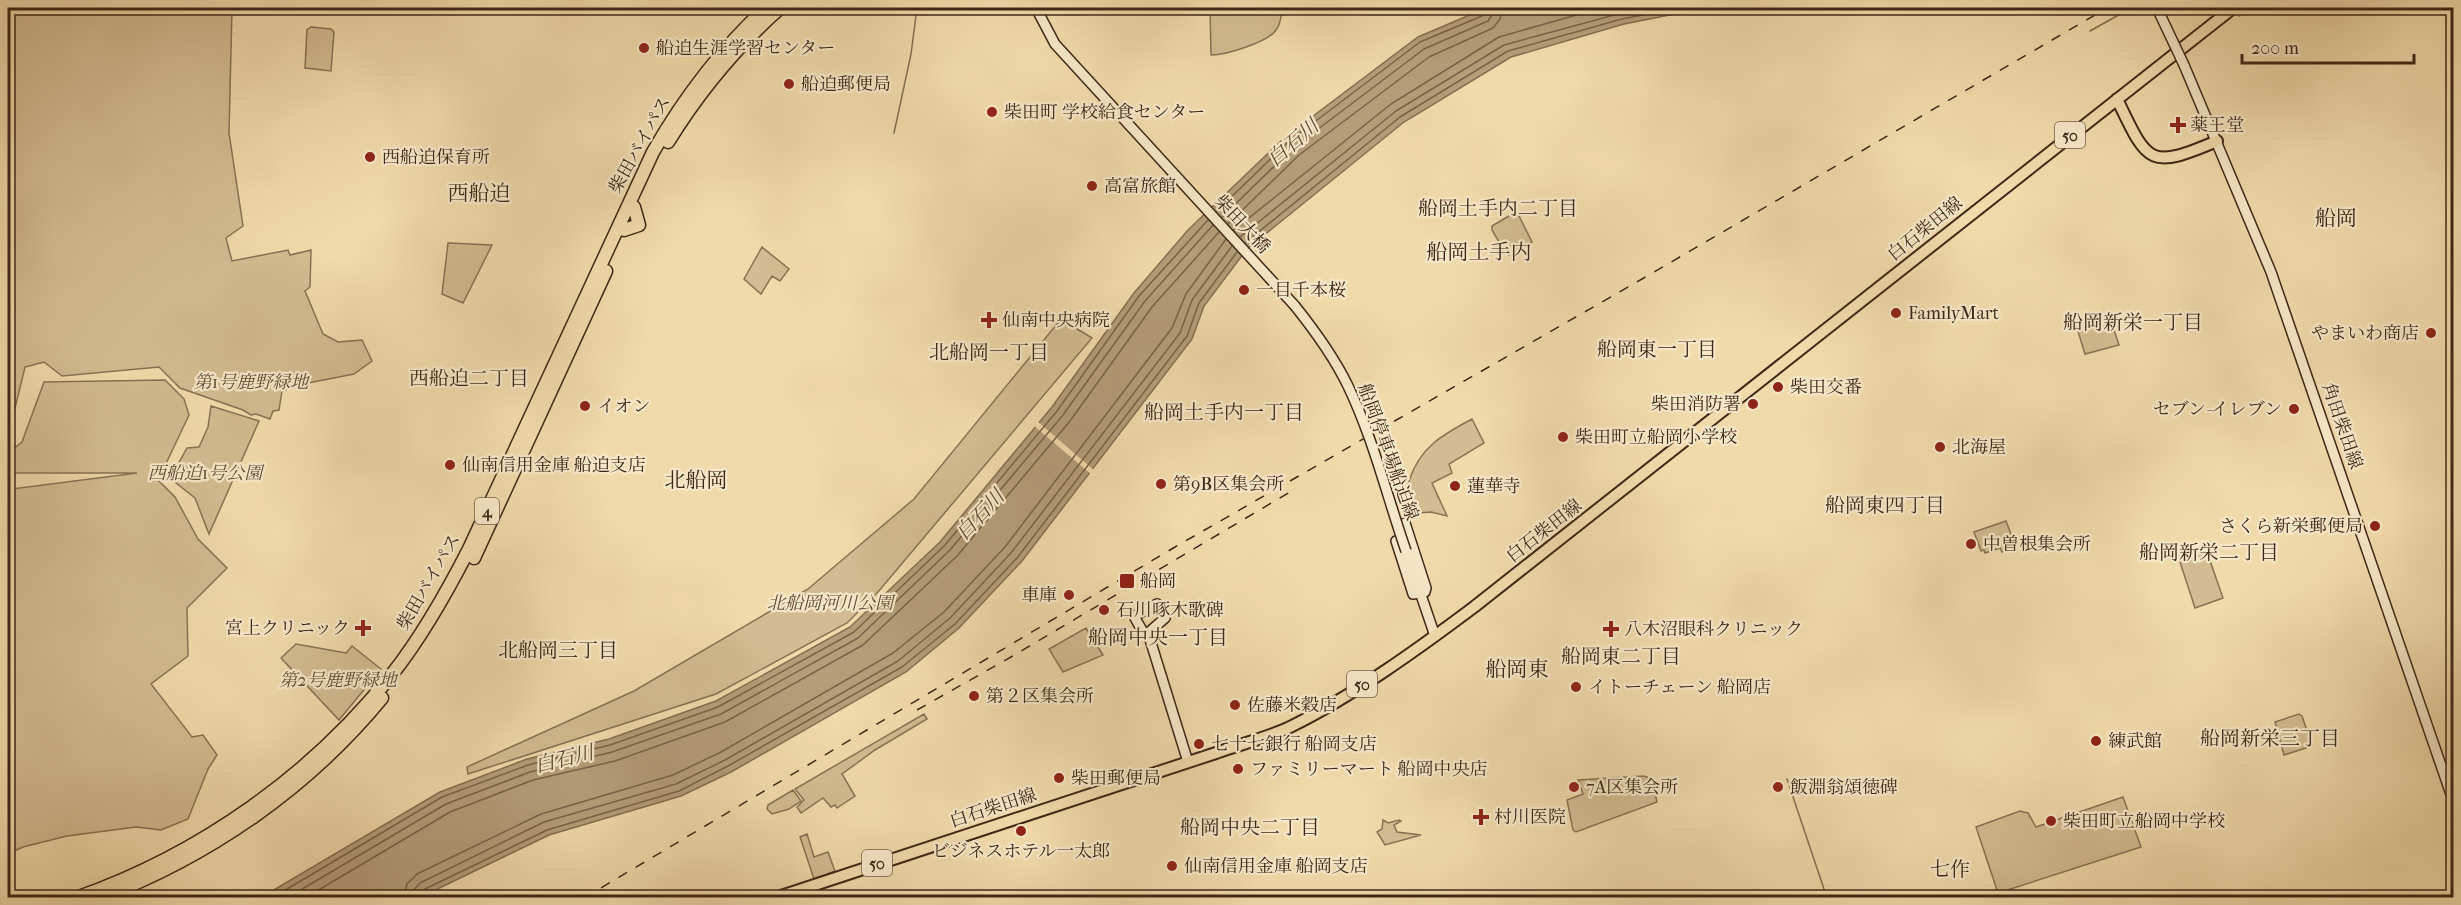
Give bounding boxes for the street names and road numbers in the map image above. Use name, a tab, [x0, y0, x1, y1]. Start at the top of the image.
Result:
street label: 柴田バイパス	[605, 93, 675, 197]
road number: 50	[2055, 122, 2085, 148]
street label: 柴田大橋	[1210, 191, 1274, 257]
street label: 白石柴田線	[1883, 193, 1967, 265]
street label: 角田柴田線	[2317, 380, 2367, 472]
street label: 船岡停車場船迫線	[1354, 381, 1422, 523]
street label: 白石柴田線	[1502, 495, 1586, 567]
road number: 4	[475, 498, 499, 524]
street label: 柴田バイパス	[393, 530, 465, 634]
road number: 50	[1347, 671, 1377, 697]
street label: 白石柴田線	[947, 784, 1039, 832]
road number: 50	[862, 850, 892, 876]

